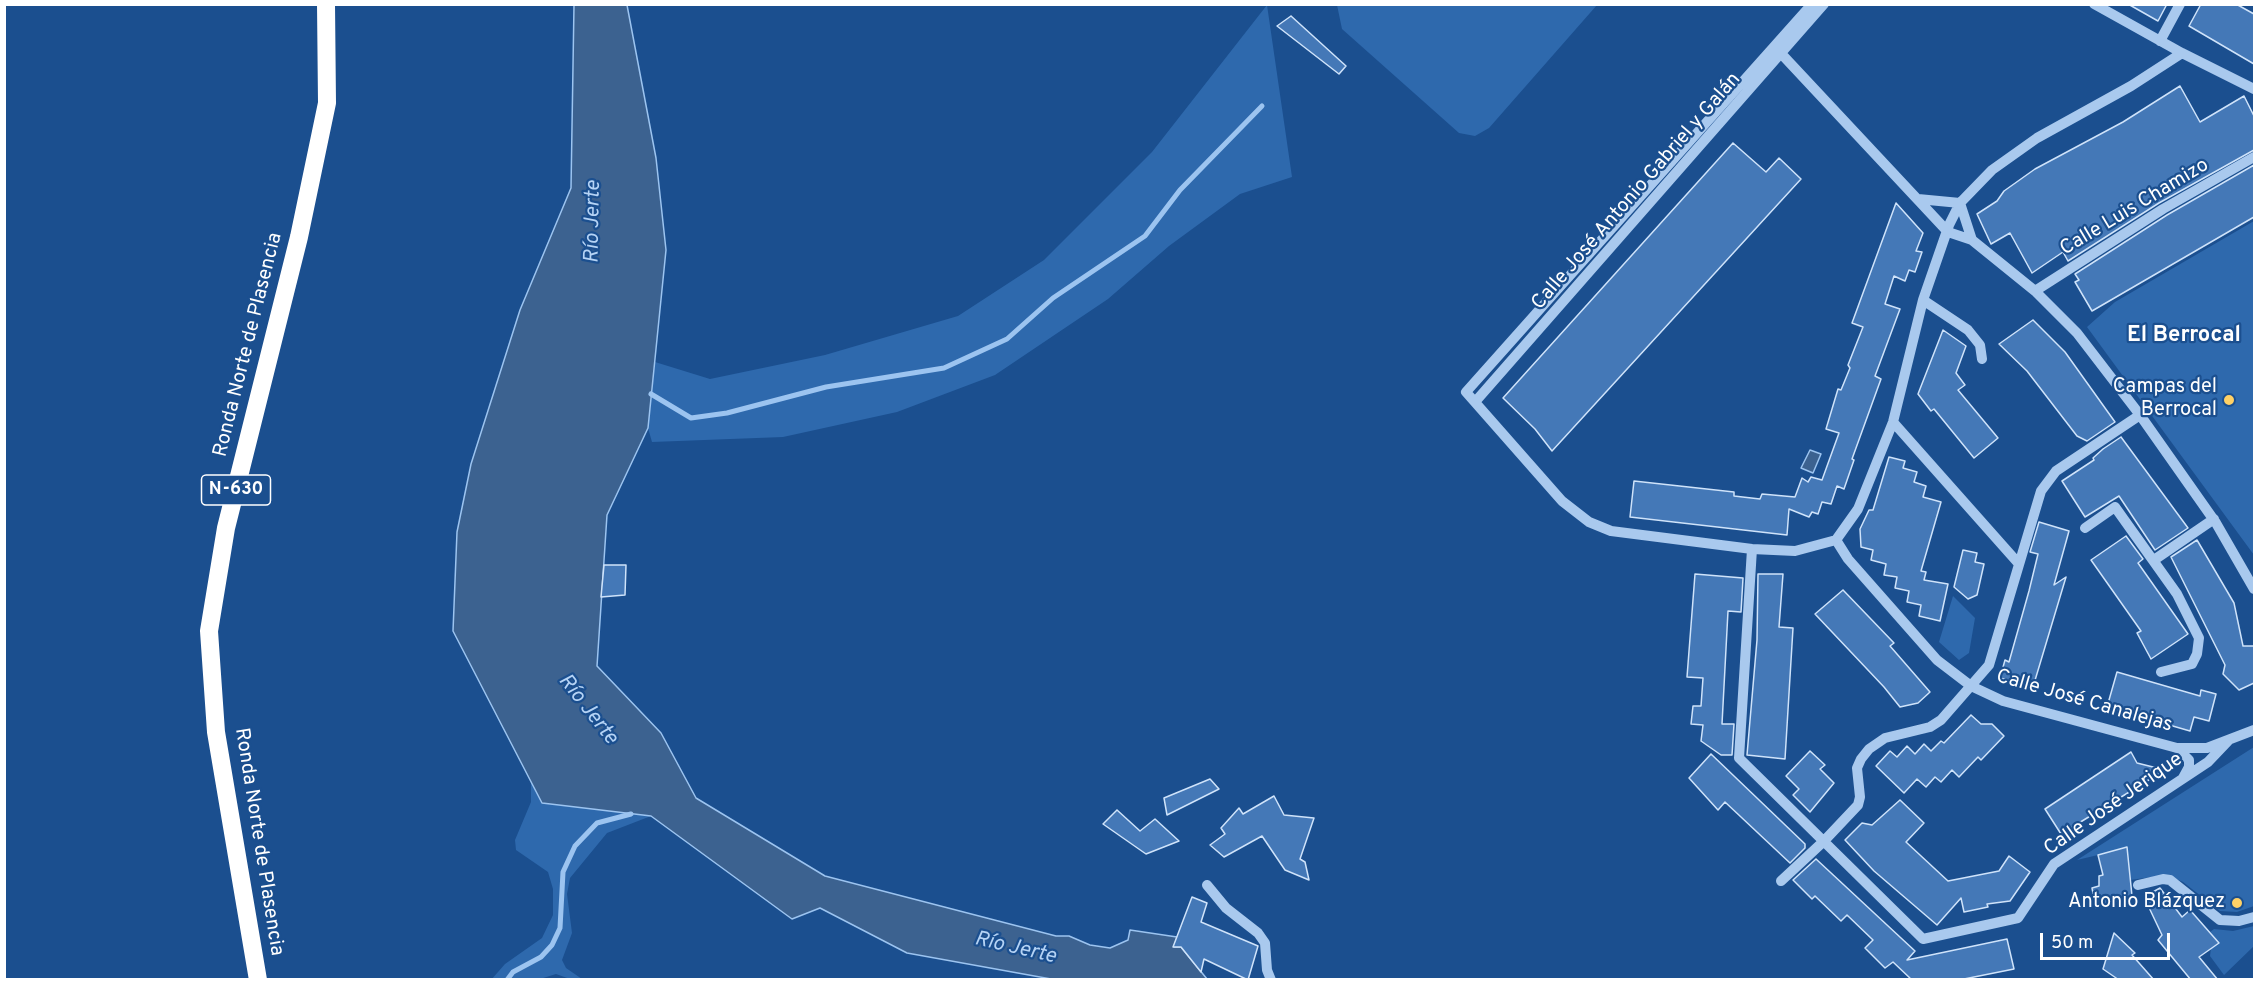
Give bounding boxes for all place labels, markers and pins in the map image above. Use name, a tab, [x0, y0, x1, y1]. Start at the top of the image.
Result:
place label: Campas del Berrocal	[2113, 376, 2217, 423]
marker: Campas del Berrocal	[2222, 393, 2236, 407]
place label: Antonio Blázquez	[2068, 891, 2225, 915]
marker: Antonio Blázquez	[2230, 896, 2244, 910]

